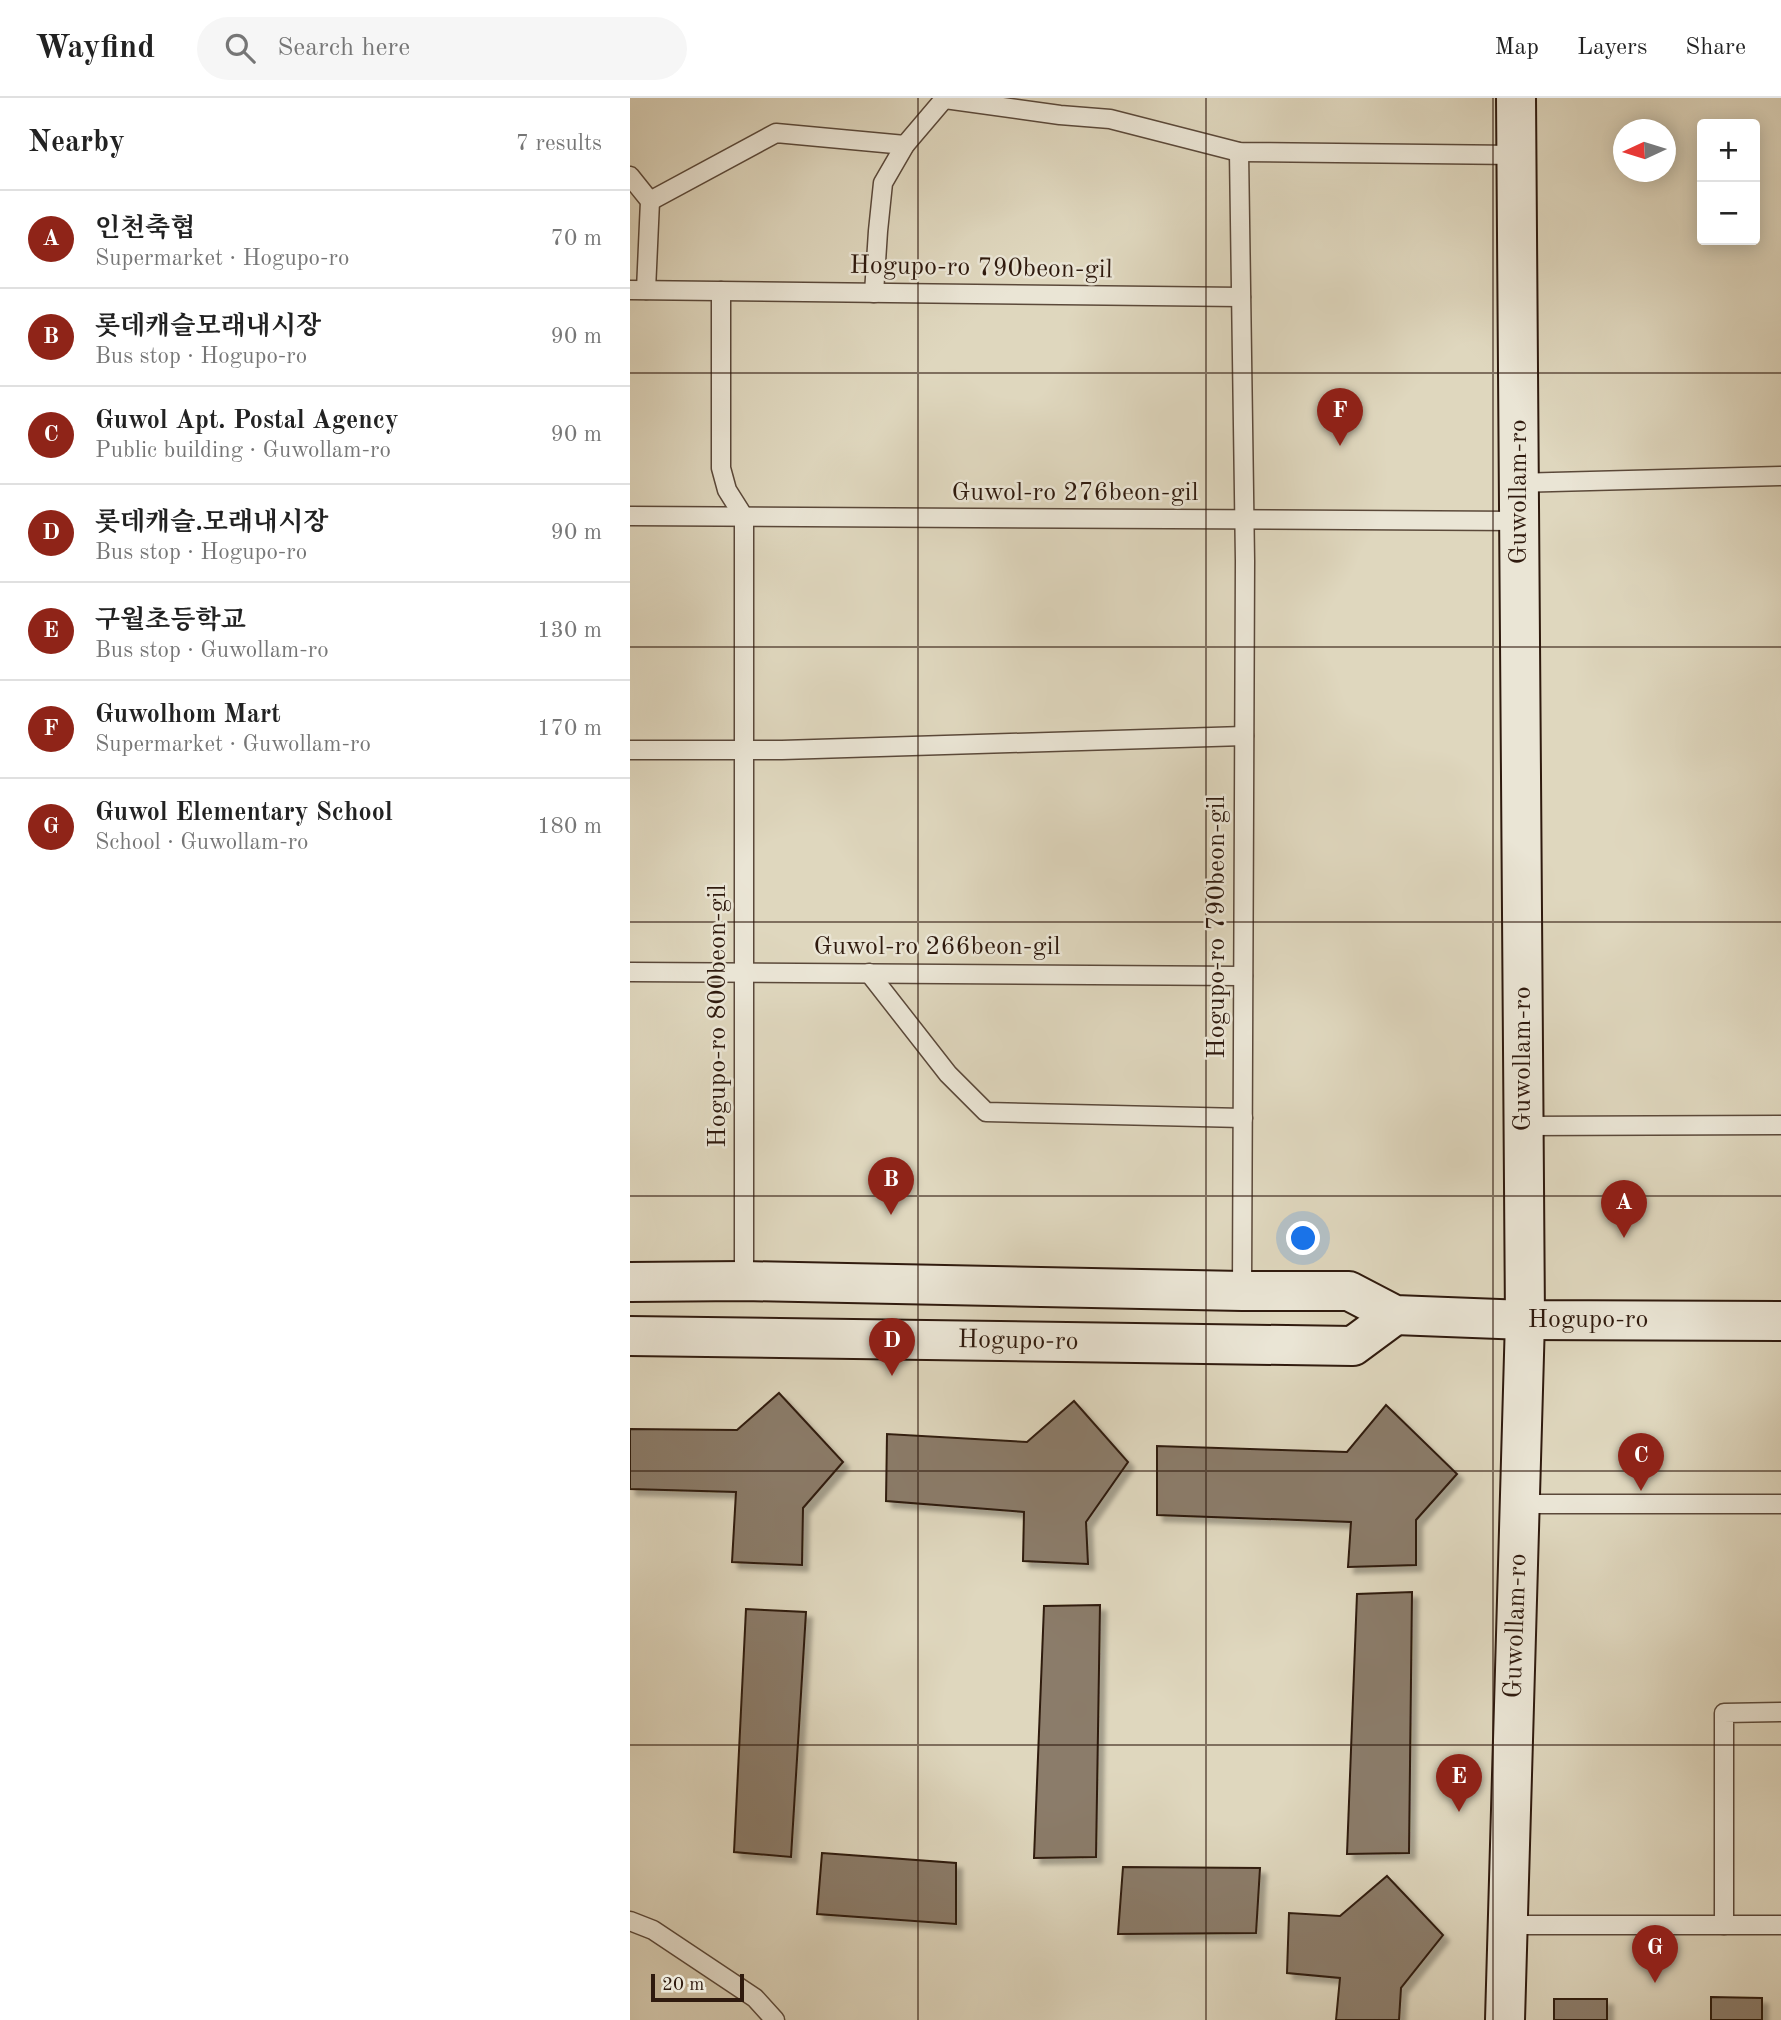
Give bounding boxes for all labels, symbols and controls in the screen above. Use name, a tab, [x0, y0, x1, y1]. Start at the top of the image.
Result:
search box	[197, 17, 687, 80]
icon: search	[221, 29, 259, 67]
text: Wayfind	[35, 32, 155, 65]
text: Search here	[277, 35, 410, 61]
text: Map	[1495, 36, 1539, 60]
text: Layers	[1577, 36, 1647, 60]
text: Share	[1685, 36, 1746, 60]
north arrow	[1613, 119, 1676, 182]
map controls	[1697, 119, 1760, 245]
button: +	[1697, 119, 1760, 182]
text: Nearby	[28, 128, 125, 158]
text: 7 results	[516, 132, 602, 155]
button: −	[1697, 182, 1760, 245]
text: 인천축협	[95, 216, 195, 242]
text: A	[42, 227, 60, 250]
text: 70 m	[551, 227, 602, 250]
text: Supermarket · Hogupo-ro	[95, 247, 349, 270]
street label: Hogupo-ro 790beon-gil	[849, 253, 1113, 283]
text: 롯데캐슬모래내시장	[95, 314, 321, 340]
text: B	[43, 325, 59, 348]
text: 90 m	[551, 325, 602, 348]
text: Bus stop · Hogupo-ro	[95, 345, 307, 368]
pin: F	[1317, 388, 1363, 446]
text: Guwol Apt. Postal Agency	[95, 408, 399, 434]
street label: Guwollam-ro	[1506, 419, 1532, 565]
text: C	[43, 423, 59, 446]
text: 90 m	[551, 423, 602, 446]
text: Public building · Guwollam-ro	[95, 439, 391, 462]
street label: Guwol-ro 276beon-gil	[951, 480, 1199, 506]
text: 롯데캐슬.모래내시장	[95, 510, 328, 536]
text: D	[42, 521, 60, 544]
text: 90 m	[551, 521, 602, 544]
text: Bus stop · Hogupo-ro	[95, 541, 307, 564]
text: 구월초등학교	[95, 608, 246, 634]
text: E	[43, 619, 59, 642]
text: 130 m	[537, 619, 602, 642]
text: Bus stop · Guwollam-ro	[95, 639, 329, 662]
text: Guwolhom Mart	[95, 702, 281, 728]
text: F	[43, 717, 59, 740]
text: 170 m	[537, 717, 602, 740]
text: Supermarket · Guwollam-ro	[95, 733, 371, 756]
street label: Hogupo-ro 790beon-gil	[1204, 795, 1230, 1059]
text: Guwol Elementary School	[95, 800, 393, 826]
text: G	[43, 815, 59, 838]
text: 180 m	[537, 815, 602, 838]
text: School · Guwollam-ro	[95, 831, 309, 854]
street label: Hogupo-ro 800beon-gil	[705, 884, 731, 1148]
street label: Guwol-ro 266beon-gil	[813, 934, 1061, 960]
street label: Guwollam-ro	[1510, 986, 1536, 1132]
pin: B	[868, 1157, 914, 1215]
pin: A	[1601, 1180, 1647, 1238]
your location	[1286, 1221, 1320, 1255]
street label: Hogupo-ro	[1528, 1307, 1648, 1333]
pin: D	[869, 1318, 915, 1376]
street label: Hogupo-ro	[957, 1327, 1079, 1355]
pin: C	[1618, 1433, 1664, 1491]
street label: Guwollam-ro	[1500, 1553, 1532, 1699]
pin: E	[1436, 1754, 1482, 1812]
pin: G	[1632, 1925, 1678, 1983]
scale bar	[651, 1971, 744, 2003]
text: 20 m	[662, 1976, 704, 1995]

